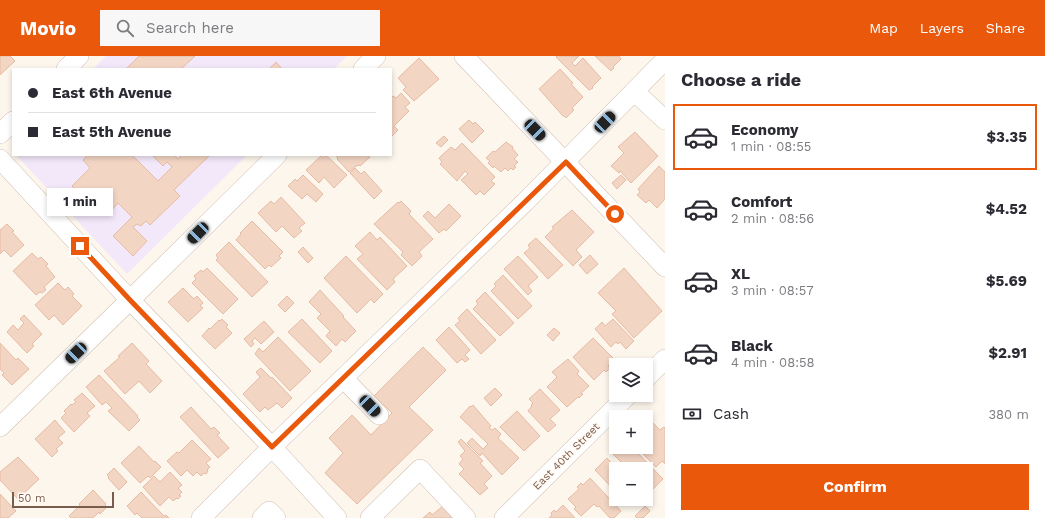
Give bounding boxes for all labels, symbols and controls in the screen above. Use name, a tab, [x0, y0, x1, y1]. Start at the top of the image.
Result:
search box	[100, 10, 380, 46]
text: Movio	[20, 17, 76, 40]
icon: search	[114, 17, 136, 39]
text: Search here	[146, 19, 234, 37]
text: Map	[869, 20, 898, 36]
text: Layers	[920, 20, 964, 36]
text: Share	[986, 20, 1025, 36]
text: Choose a ride	[681, 69, 801, 90]
text: East 6th Avenue	[52, 84, 172, 102]
car	[592, 109, 618, 135]
car	[522, 117, 548, 143]
icon: car	[683, 119, 719, 155]
text: Economy	[731, 121, 798, 139]
text: East 5th Avenue	[52, 123, 171, 141]
text: $3.35	[986, 128, 1027, 146]
text: 1 min · 08:55	[731, 139, 811, 154]
callout: 1 min	[47, 188, 113, 216]
icon: car	[683, 191, 719, 227]
text: Comfort	[731, 193, 792, 211]
text: 1 min	[63, 194, 97, 209]
text: $4.52	[986, 200, 1027, 218]
route start	[606, 205, 624, 223]
text: 2 min · 08:56	[731, 211, 814, 226]
car	[185, 220, 211, 246]
route end	[71, 237, 89, 255]
icon: car	[683, 263, 719, 299]
text: XL	[731, 265, 750, 283]
text: $5.69	[986, 272, 1027, 290]
text: 3 min · 08:57	[731, 283, 814, 298]
icon: car	[683, 335, 719, 371]
text: Black	[731, 337, 773, 355]
car	[63, 340, 89, 366]
text: $2.91	[988, 344, 1027, 362]
text: 4 min · 08:58	[731, 355, 815, 370]
map controls	[609, 358, 653, 506]
button: layers	[609, 358, 653, 402]
car	[357, 393, 383, 419]
icon: cash	[681, 403, 703, 425]
text: Cash	[713, 405, 749, 423]
text: 380 m	[989, 407, 1029, 422]
button: +	[609, 410, 653, 454]
street label: East 40th Street	[530, 420, 603, 493]
button: −	[609, 462, 653, 506]
button: Confirm	[681, 464, 1029, 510]
scale bar	[12, 490, 114, 509]
text: 50 m	[18, 492, 45, 505]

